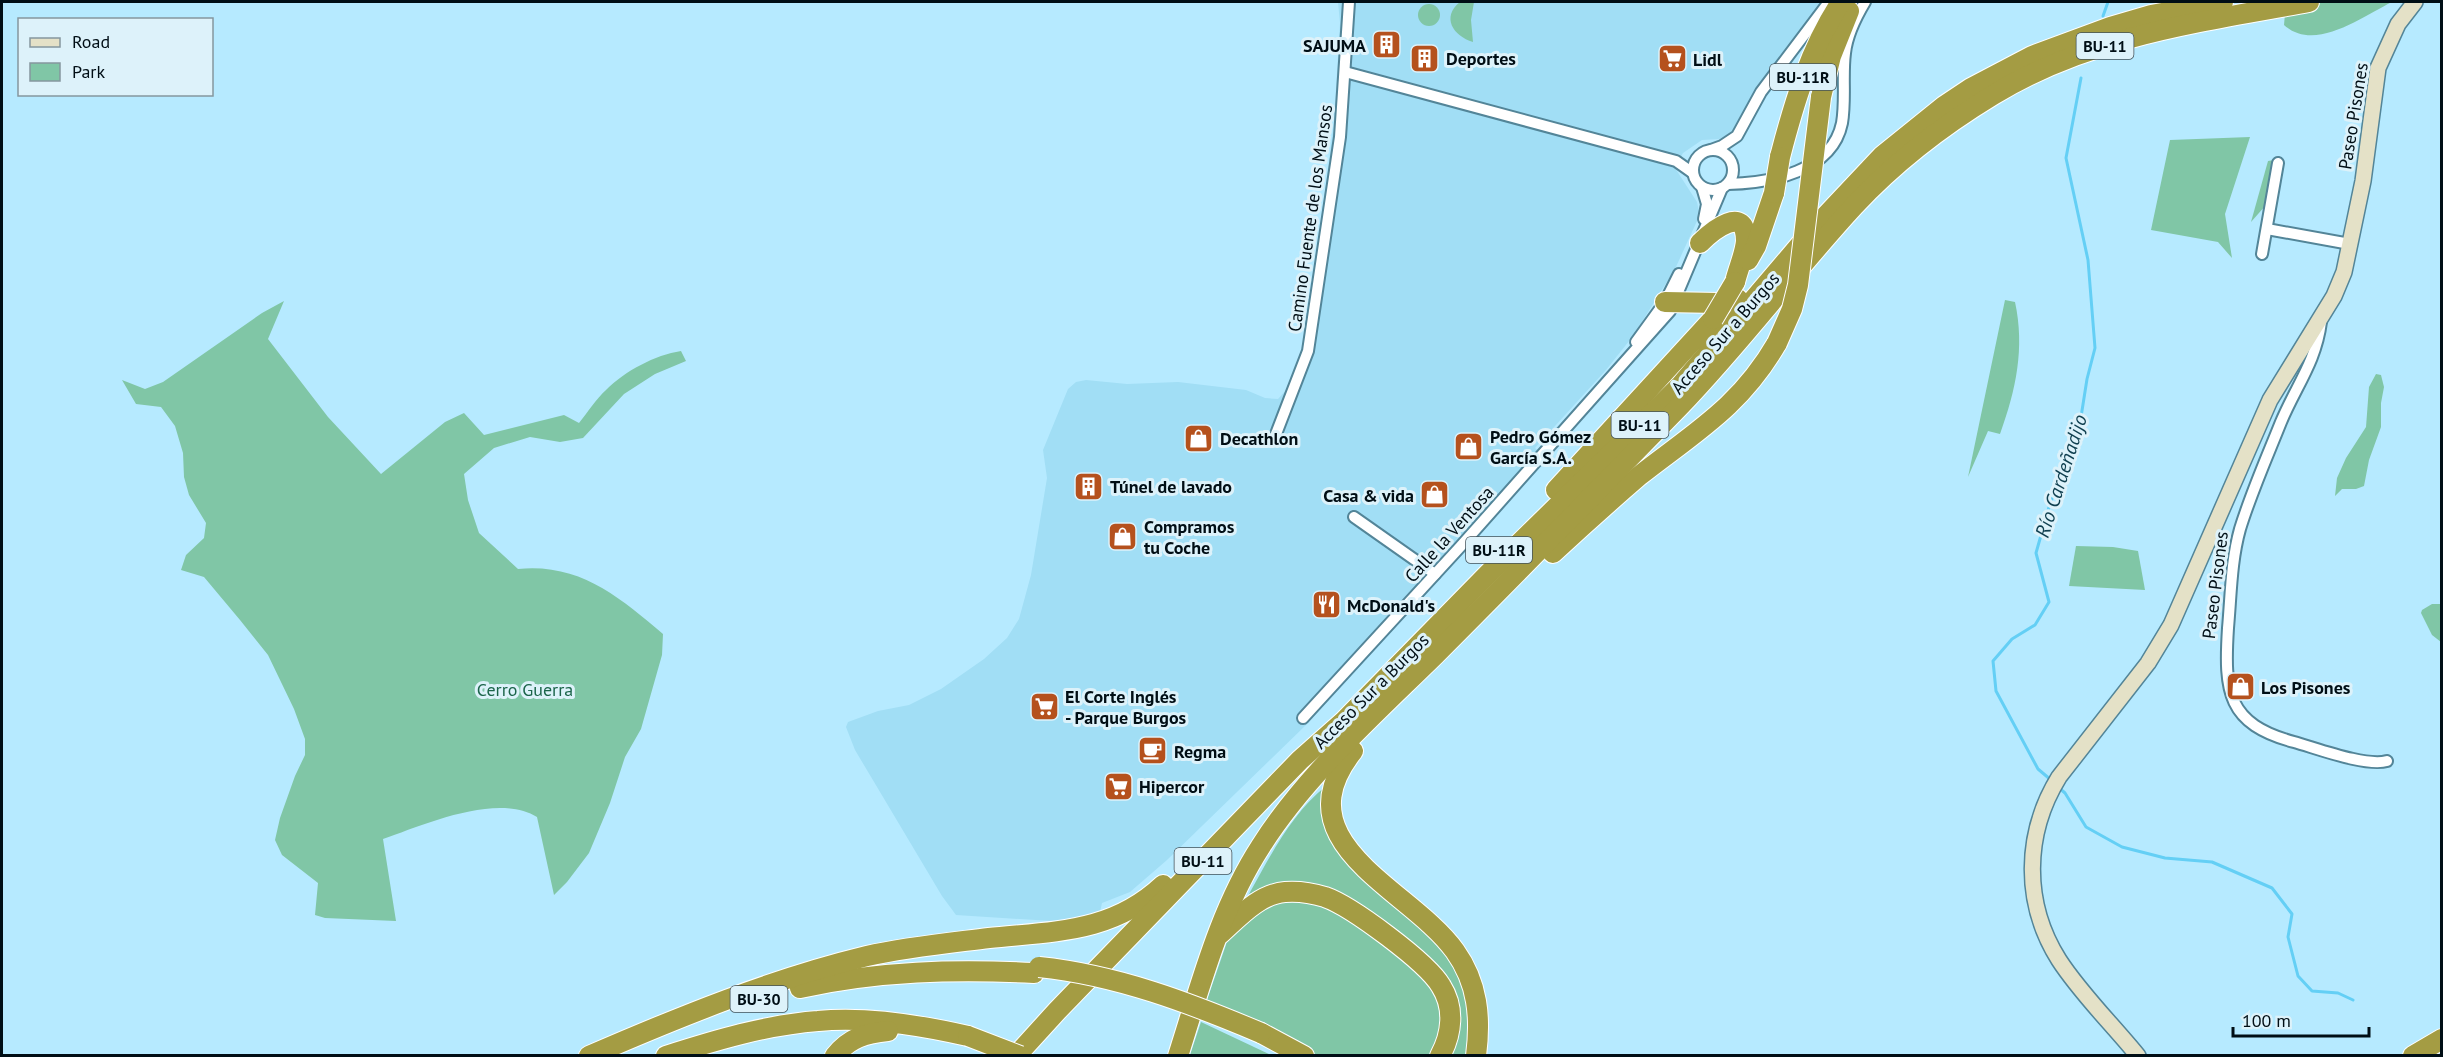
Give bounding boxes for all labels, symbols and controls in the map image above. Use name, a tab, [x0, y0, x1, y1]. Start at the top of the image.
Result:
legend	[18, 18, 213, 96]
building icon: SAJUMA	[1371, 29, 1403, 61]
text: Road	[72, 30, 110, 53]
road number: BU-11	[2076, 33, 2134, 59]
place label: SAJUMA	[1303, 34, 1366, 57]
building icon: Deportes	[1409, 42, 1441, 74]
supermarket icon: Lidl	[1656, 43, 1688, 75]
place label: Deportes	[1446, 47, 1516, 70]
place label: Lidl	[1693, 48, 1723, 71]
text: Park	[72, 60, 105, 83]
street label: Paseo Pisones	[2333, 61, 2373, 171]
road number: BU-11R	[1770, 64, 1836, 90]
street label: Camino Fuente de los Mansos	[1283, 103, 1337, 333]
street label: Acceso Sur a Burgos	[1666, 267, 1784, 399]
water label: Río Cardeñadijo	[2029, 411, 2093, 541]
road number: BU-11	[1612, 412, 1668, 438]
shop icon: Decathlon	[1183, 422, 1215, 454]
place label: Pedro Gómez García S.A.	[1490, 425, 1591, 469]
place label: Decathlon	[1220, 427, 1298, 450]
shop icon: Pedro Gómez García S.A.	[1453, 430, 1485, 462]
building icon: Túnel de lavado	[1073, 470, 1105, 502]
place label: Túnel de lavado	[1110, 475, 1232, 498]
shop icon: Casa & vida	[1419, 479, 1451, 511]
street label: Calle la Ventosa	[1400, 481, 1498, 587]
place label: Casa & vida	[1323, 484, 1414, 507]
place label: Compramos tu Coche	[1144, 515, 1235, 559]
shop icon: Compramos tu Coche	[1107, 520, 1139, 552]
street label: Paseo Pisones	[2197, 530, 2233, 640]
road number: BU-11R	[1466, 537, 1532, 563]
restaurant icon: McDonald's	[1310, 589, 1342, 621]
place label: McDonald's	[1347, 594, 1435, 617]
street label: Acceso Sur a Burgos	[1308, 628, 1434, 754]
shop icon: Los Pisones	[2224, 671, 2256, 703]
place label: Los Pisones	[2261, 676, 2351, 699]
park label: Cerro Guerra	[477, 678, 573, 701]
place label: El Corte Inglés - Parque Burgos	[1065, 685, 1187, 729]
supermarket icon: El Corte Inglés - Parque Burgos	[1028, 690, 1060, 722]
cafe icon: Regma	[1137, 735, 1169, 767]
place label: Regma	[1174, 740, 1226, 763]
supermarket icon: Hipercor	[1102, 770, 1134, 802]
place label: Hipercor	[1139, 775, 1205, 798]
road number: BU-11	[1174, 848, 1232, 874]
road number: BU-30	[730, 986, 788, 1012]
scale bar	[2233, 1000, 2370, 1038]
text: 100 m	[2242, 1009, 2291, 1032]

